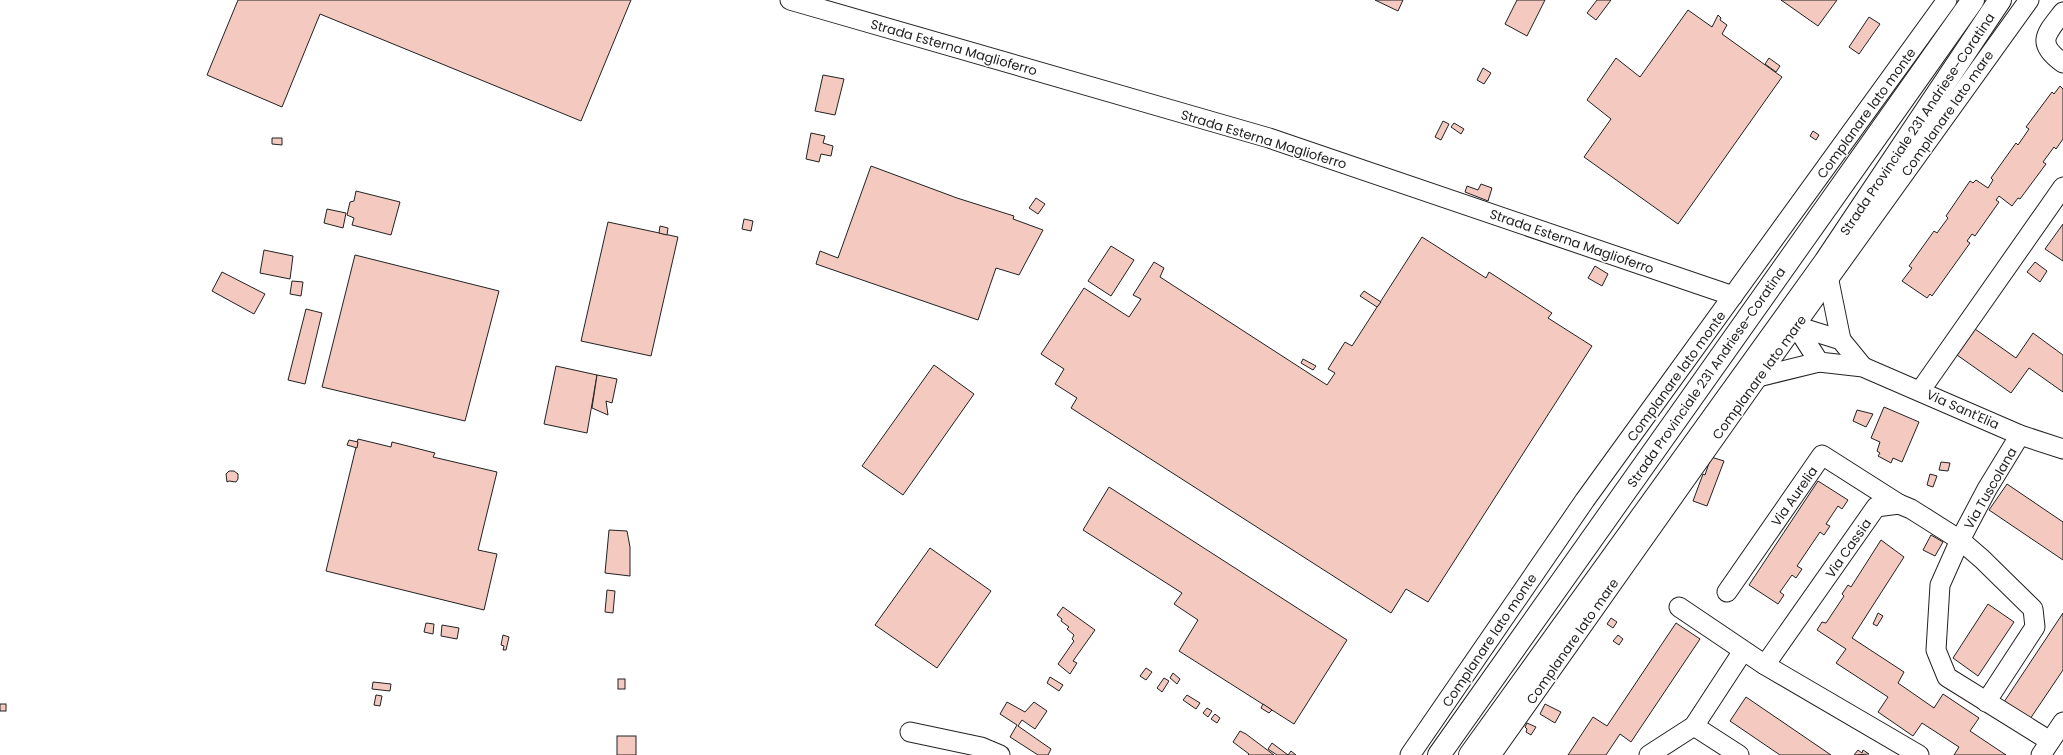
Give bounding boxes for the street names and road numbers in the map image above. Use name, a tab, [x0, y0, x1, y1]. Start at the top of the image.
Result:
street label: Strada Provinciale 231 Andriese-Coratina	[1835, 9, 1999, 239]
street label: Strada Esterna Maglioferro	[868, 15, 1039, 80]
street label: Complanare lato monte	[1812, 44, 1920, 183]
street label: Complanare lato mare	[1897, 47, 1998, 180]
street label: Strada Esterna Maglioferro	[1179, 105, 1349, 174]
street label: Strada Esterna Maglioferro	[1487, 204, 1657, 279]
street label: Strada Provinciale 231 Andriese-Coratina	[1623, 263, 1790, 491]
street label: Complanare lato monte	[1622, 307, 1730, 446]
street label: Complanare lato mare	[1708, 311, 1811, 443]
street label: Via Sant'Elia	[1923, 385, 2002, 434]
street label: Via Tuscolana	[1959, 444, 2022, 533]
street label: Via Aurelia	[1767, 462, 1822, 530]
street label: Via Cassia	[1821, 515, 1876, 582]
street label: Complanare lato monte	[1438, 570, 1541, 711]
street label: Complanare lato mare	[1522, 575, 1623, 708]

